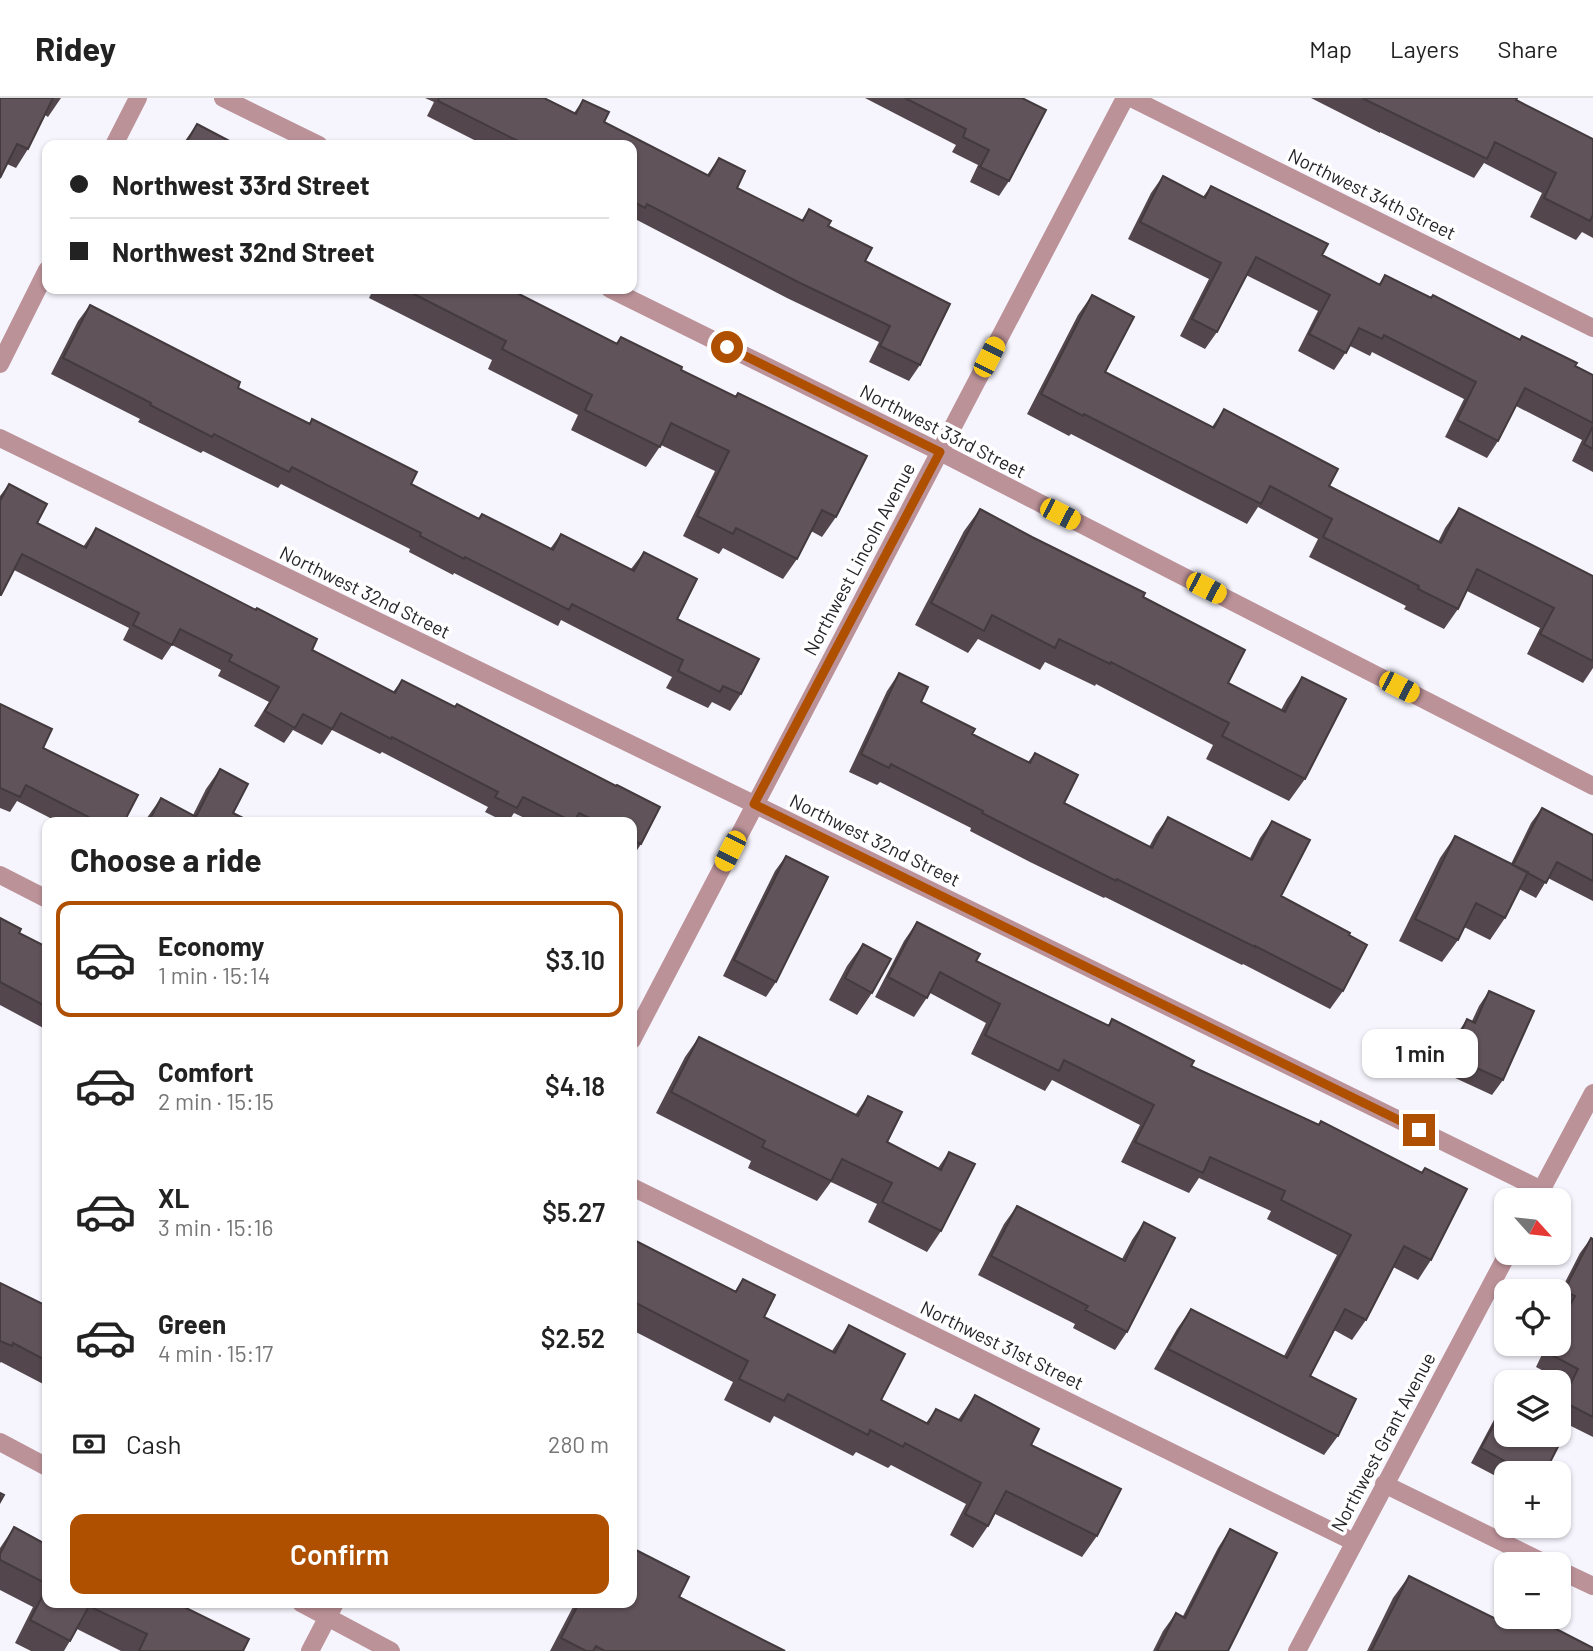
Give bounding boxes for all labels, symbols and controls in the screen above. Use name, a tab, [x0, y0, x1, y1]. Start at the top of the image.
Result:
text: Ridey	[35, 28, 116, 68]
text: Map	[1309, 34, 1352, 63]
text: Layers	[1390, 34, 1459, 63]
text: Share	[1497, 34, 1558, 63]
street label: Northwest 34th Street	[1285, 143, 1460, 244]
text: Northwest 33rd Street	[112, 169, 370, 200]
text: Northwest 32nd Street	[112, 236, 375, 267]
route start	[711, 331, 743, 363]
car	[971, 334, 1008, 380]
street label: Northwest 33rd Street	[856, 379, 1030, 482]
street label: Northwest Lincoln Avenue	[798, 458, 919, 659]
car	[1037, 495, 1084, 533]
street label: Northwest 32nd Street	[276, 540, 454, 643]
car	[1183, 569, 1230, 607]
car	[1376, 668, 1423, 706]
street label: Northwest 32nd Street	[786, 788, 964, 891]
car	[712, 828, 749, 874]
text: Choose a ride	[70, 840, 262, 878]
icon: car	[74, 928, 137, 991]
text: Economy	[158, 930, 264, 961]
text: $3.10	[545, 944, 605, 975]
text: 1 min · 15:14	[158, 961, 270, 989]
callout: 1 min	[1361, 1028, 1477, 1077]
text: 1 min	[1395, 1039, 1445, 1067]
icon: car	[74, 1054, 137, 1117]
text: Comfort	[158, 1056, 254, 1087]
text: $4.18	[545, 1070, 605, 1101]
text: 2 min · 15:15	[158, 1087, 274, 1115]
route end	[1403, 1114, 1435, 1146]
icon: car	[74, 1180, 137, 1243]
text: XL	[158, 1182, 189, 1213]
north arrow	[1494, 1188, 1572, 1265]
map controls	[1494, 1188, 1571, 1629]
text: $5.27	[542, 1196, 605, 1227]
text: 3 min · 15:16	[158, 1213, 273, 1241]
button: locate	[1494, 1279, 1571, 1356]
street label: Northwest 31st Street	[917, 1295, 1087, 1394]
icon: car	[74, 1306, 137, 1369]
text: Green	[158, 1308, 226, 1339]
text: $2.52	[541, 1322, 605, 1353]
text: 4 min · 15:17	[158, 1339, 273, 1367]
street label: Northwest Grant Avenue	[1325, 1348, 1440, 1536]
button: layers	[1494, 1370, 1571, 1447]
icon: cash	[70, 1425, 108, 1463]
text: Cash	[126, 1428, 181, 1459]
text: 280 m	[548, 1430, 609, 1458]
button: +	[1494, 1461, 1571, 1538]
button: Confirm	[70, 1514, 609, 1594]
button: −	[1494, 1552, 1571, 1629]

